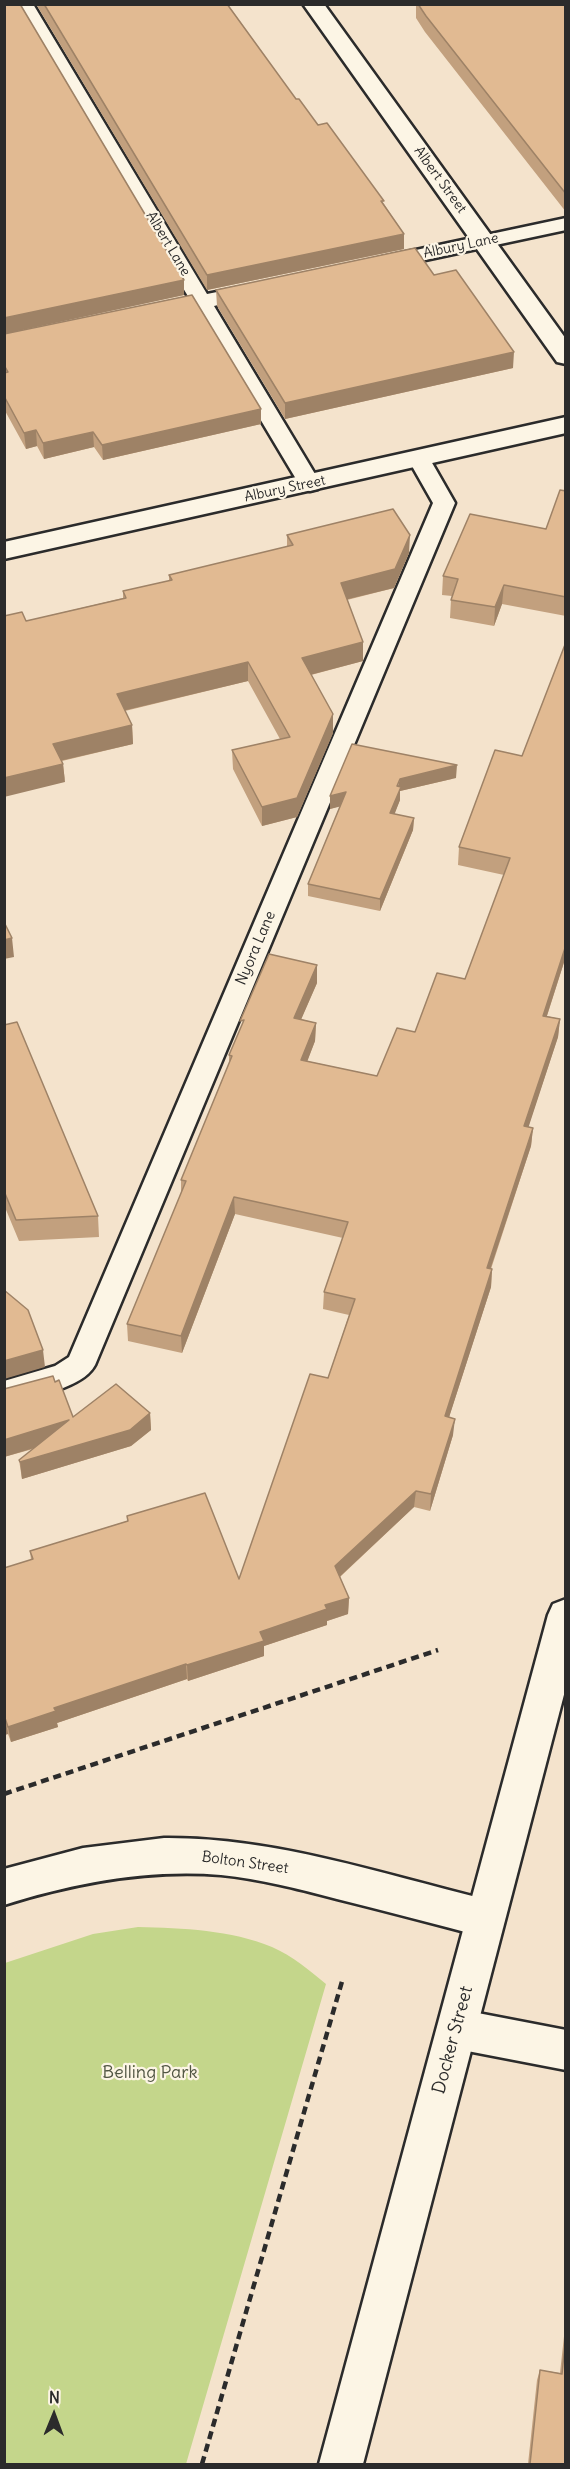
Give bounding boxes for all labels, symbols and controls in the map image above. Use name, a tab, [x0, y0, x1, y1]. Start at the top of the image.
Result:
street label: Albert Street	[410, 143, 470, 217]
street label: Albert Lane	[142, 209, 194, 279]
street label: Albury Lane	[422, 230, 500, 262]
street label: Albury Street	[243, 472, 327, 506]
street label: Nyora Lane	[232, 908, 280, 988]
street label: Bolton Street	[200, 1848, 290, 1878]
street label: Docker Street	[428, 1984, 478, 2096]
park label: Belling Park	[102, 2062, 198, 2084]
north arrow	[24, 2385, 84, 2445]
text: N	[49, 2387, 60, 2407]

